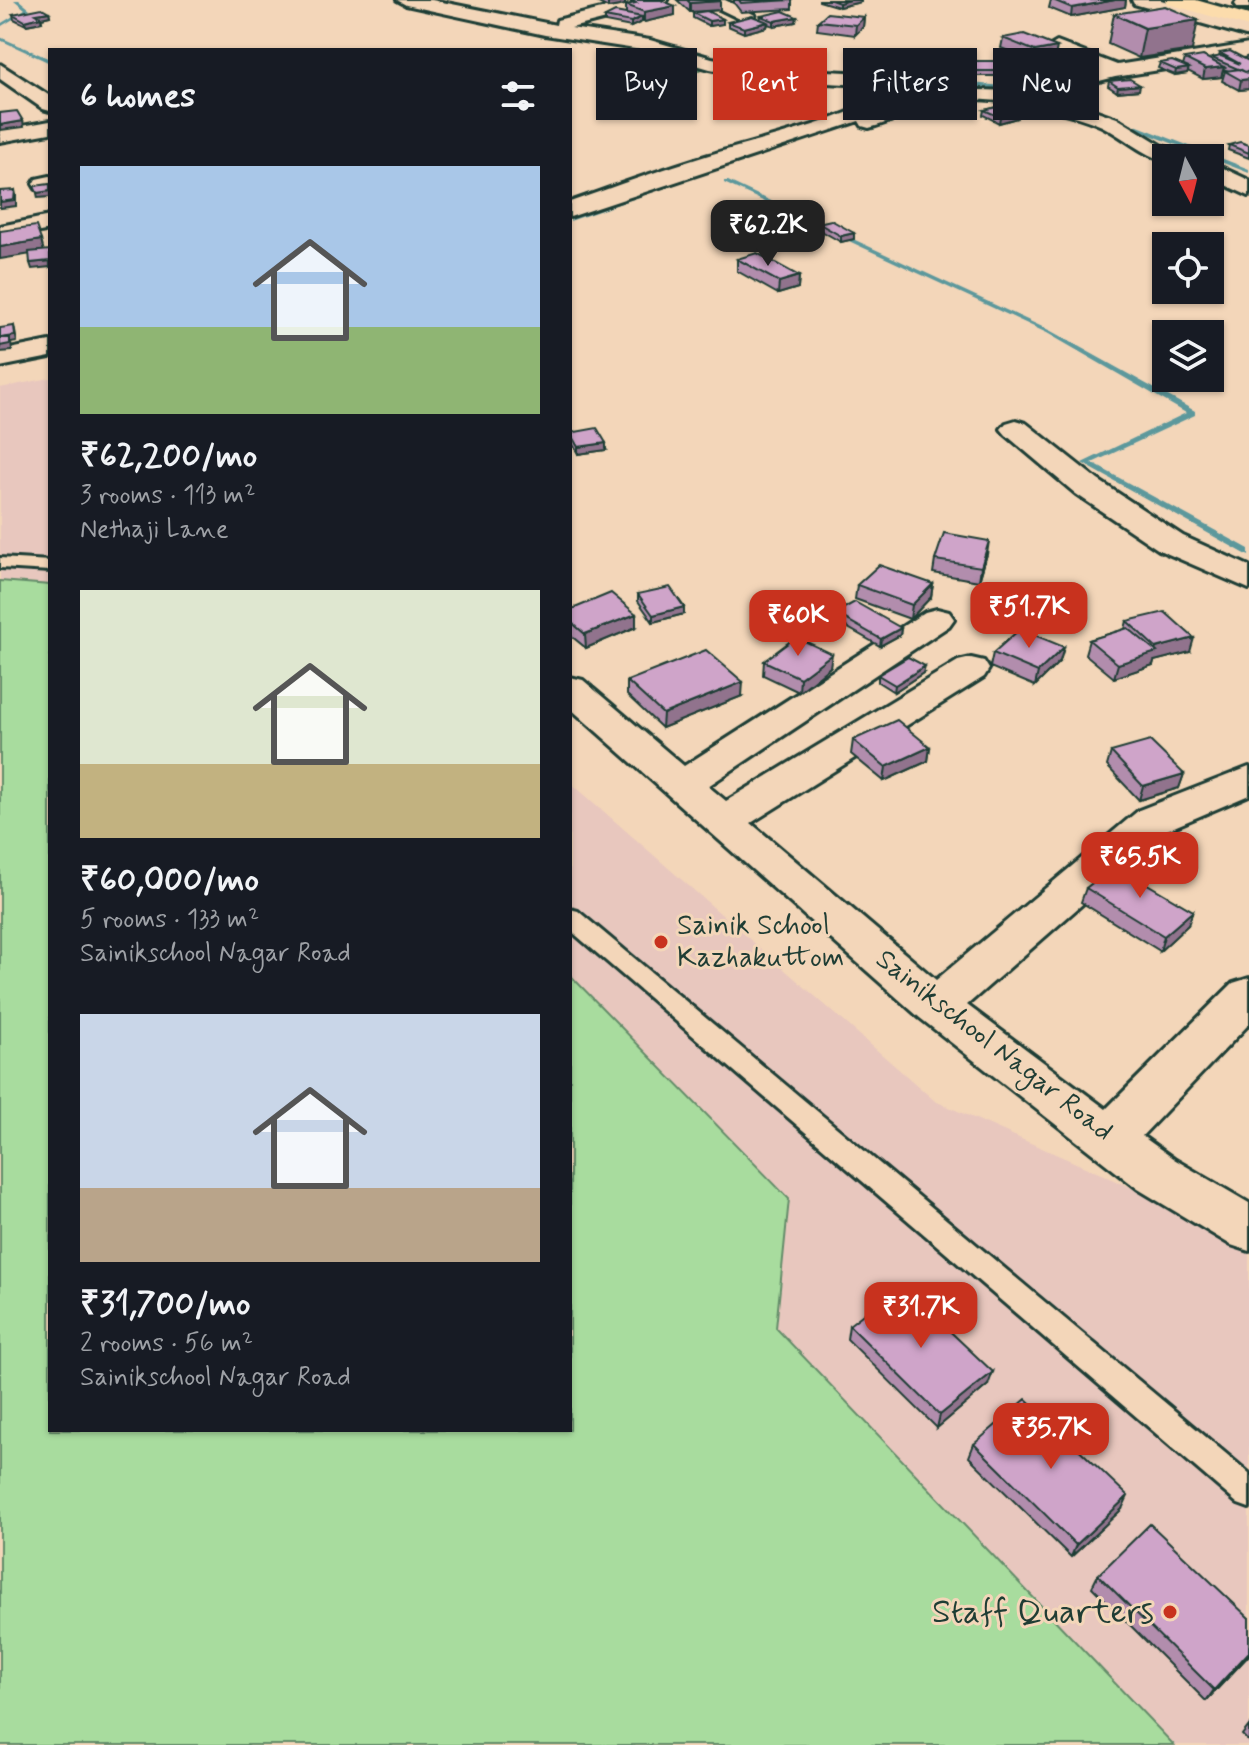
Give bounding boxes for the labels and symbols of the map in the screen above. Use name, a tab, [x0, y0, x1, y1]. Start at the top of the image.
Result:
north arrow	[1152, 144, 1224, 216]
pin: ₹62.2K	[703, 200, 833, 268]
pin: ₹51.7K	[964, 582, 1094, 650]
pin: ₹60K	[751, 590, 845, 658]
pin: ₹65.5K	[1075, 832, 1205, 900]
place label: Sainik School Kazhakuttom	[677, 908, 844, 977]
marker: Sainik School Kazhakuttom	[652, 933, 670, 951]
street label: Sainikschool Nagar Road	[866, 942, 1120, 1152]
pin: ₹31.7K	[856, 1282, 986, 1350]
pin: ₹35.7K	[986, 1403, 1116, 1471]
place label: Staff Quarters	[932, 1590, 1154, 1635]
marker: Staff Quarters	[1161, 1603, 1179, 1621]

